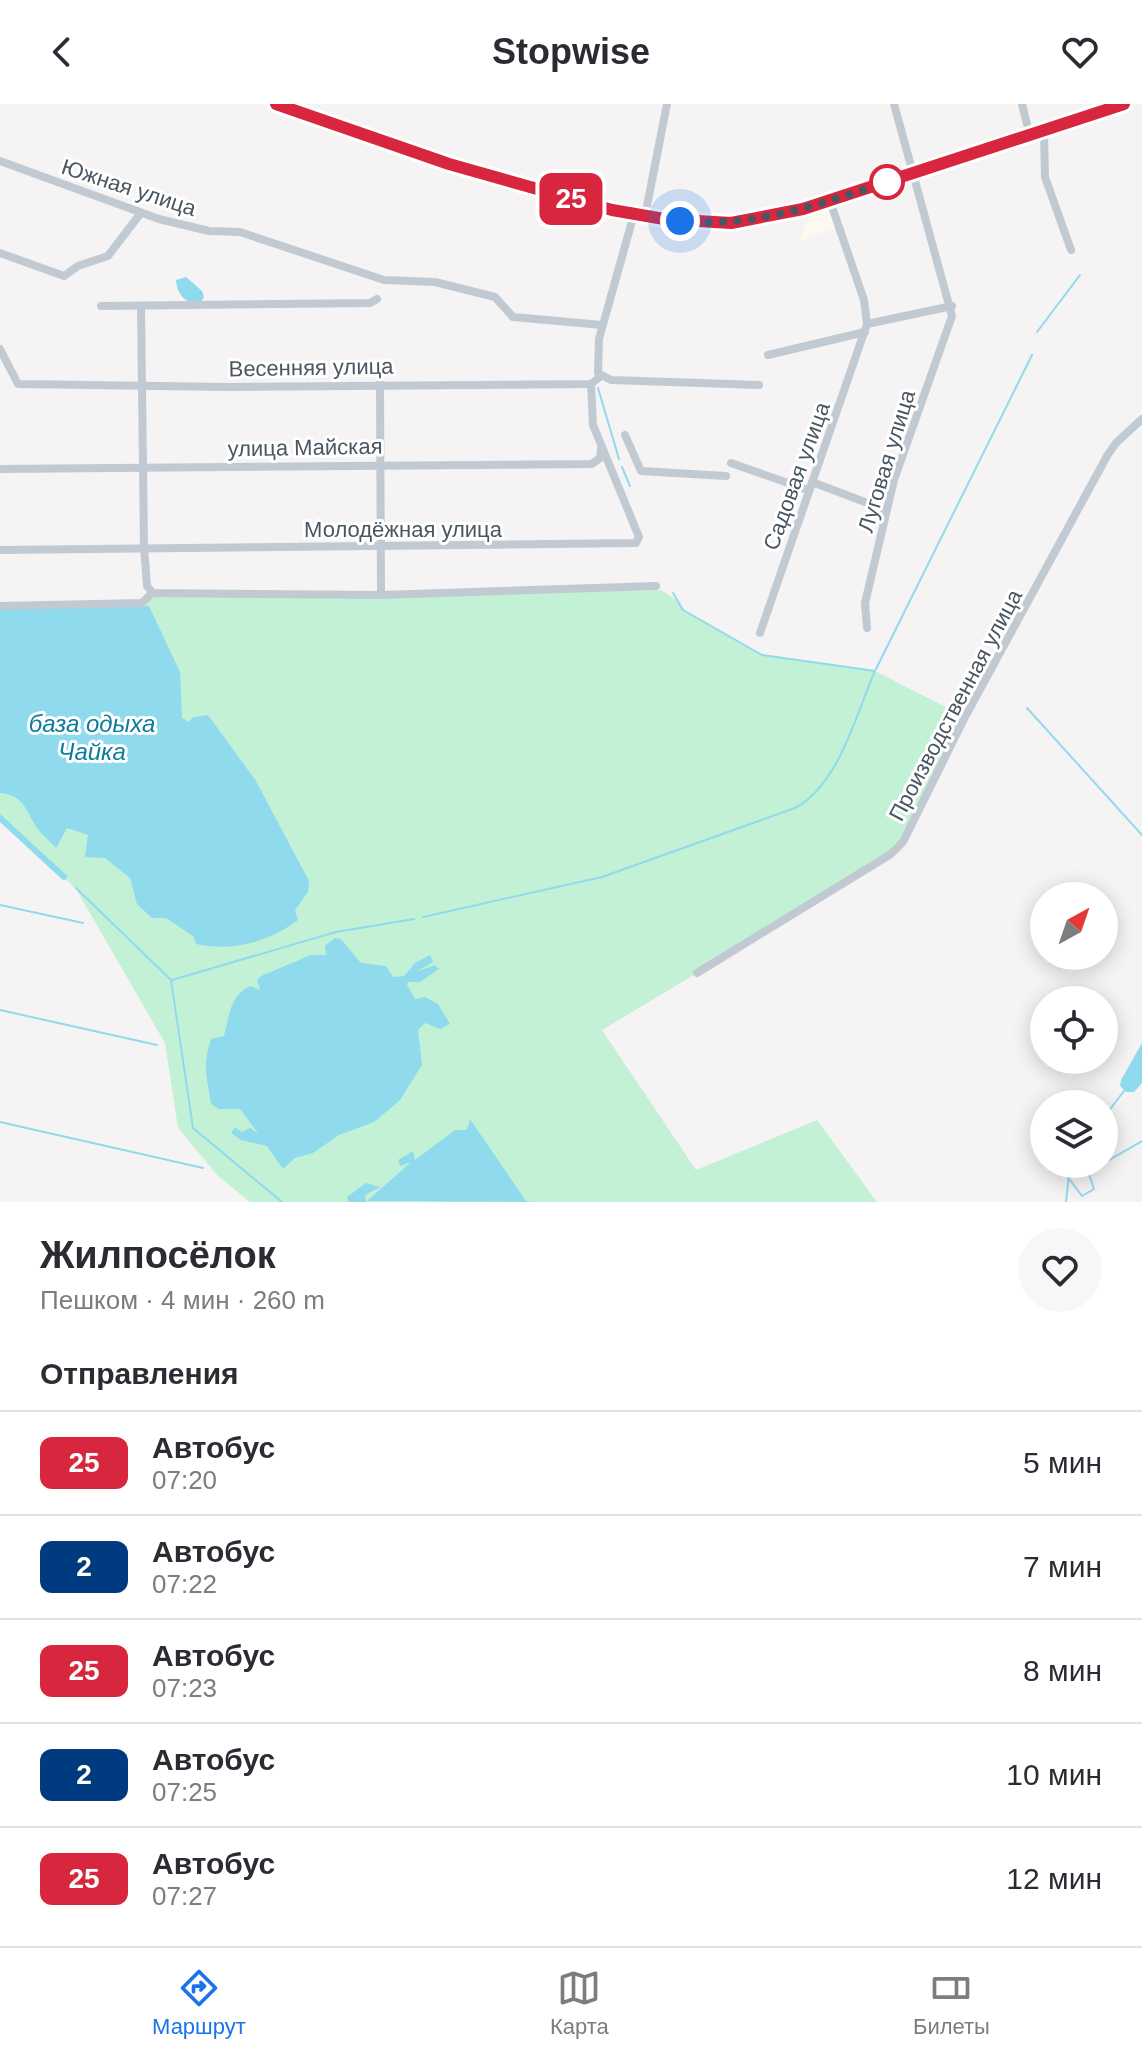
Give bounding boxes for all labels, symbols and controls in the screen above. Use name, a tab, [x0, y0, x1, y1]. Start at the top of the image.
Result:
icon: back	[40, 30, 84, 74]
icon: heart	[1058, 30, 1102, 74]
text: Stopwise	[492, 31, 650, 72]
street label: Южная улица	[58, 154, 200, 221]
unlabelled marker	[870, 165, 904, 199]
line badge: 25	[535, 173, 607, 225]
text: 25	[555, 183, 587, 214]
your location	[660, 201, 700, 241]
street label: Весенняя улица	[228, 354, 394, 381]
street label: Луговая улица	[853, 386, 920, 535]
street label: Садовая улица	[758, 398, 835, 554]
street label: улица Майская	[227, 434, 383, 461]
street label: Молодёжная улица	[304, 517, 503, 542]
street label: Производственная улица	[884, 585, 1028, 825]
water label: база одыха Чайка	[29, 710, 155, 765]
north arrow	[1030, 882, 1118, 970]
map controls	[1030, 882, 1118, 1178]
button: locate	[1030, 986, 1118, 1074]
button: layers	[1030, 1090, 1118, 1178]
button: heart	[1018, 1228, 1102, 1312]
text: Жилпосёлок	[40, 1234, 276, 1276]
text: Пешком · 4 мин · 260 m	[40, 1285, 325, 1315]
text: Отправления	[40, 1357, 239, 1390]
text: Автобус	[152, 1431, 275, 1464]
text: 5 мин	[1023, 1446, 1102, 1479]
text: 25	[68, 1447, 100, 1478]
text: 07:20	[152, 1465, 217, 1495]
text: Автобус	[152, 1535, 275, 1568]
text: 7 мин	[1023, 1550, 1102, 1583]
text: 2	[76, 1551, 92, 1582]
text: 07:22	[152, 1569, 217, 1599]
text: Автобус	[152, 1639, 275, 1672]
text: 8 мин	[1023, 1654, 1102, 1687]
text: 25	[68, 1655, 100, 1686]
text: 07:23	[152, 1673, 217, 1703]
text: Автобус	[152, 1743, 275, 1776]
text: 10 мин	[1006, 1758, 1102, 1791]
text: 2	[76, 1759, 92, 1790]
text: 07:25	[152, 1777, 217, 1807]
text: Автобус	[152, 1847, 275, 1880]
text: 12 мин	[1006, 1862, 1102, 1895]
text: 25	[68, 1863, 100, 1894]
text: 07:27	[152, 1881, 217, 1911]
tab: Маршрут	[152, 1966, 246, 2040]
tab: Карта	[550, 1966, 609, 2040]
tab: Билеты	[913, 1966, 990, 2040]

